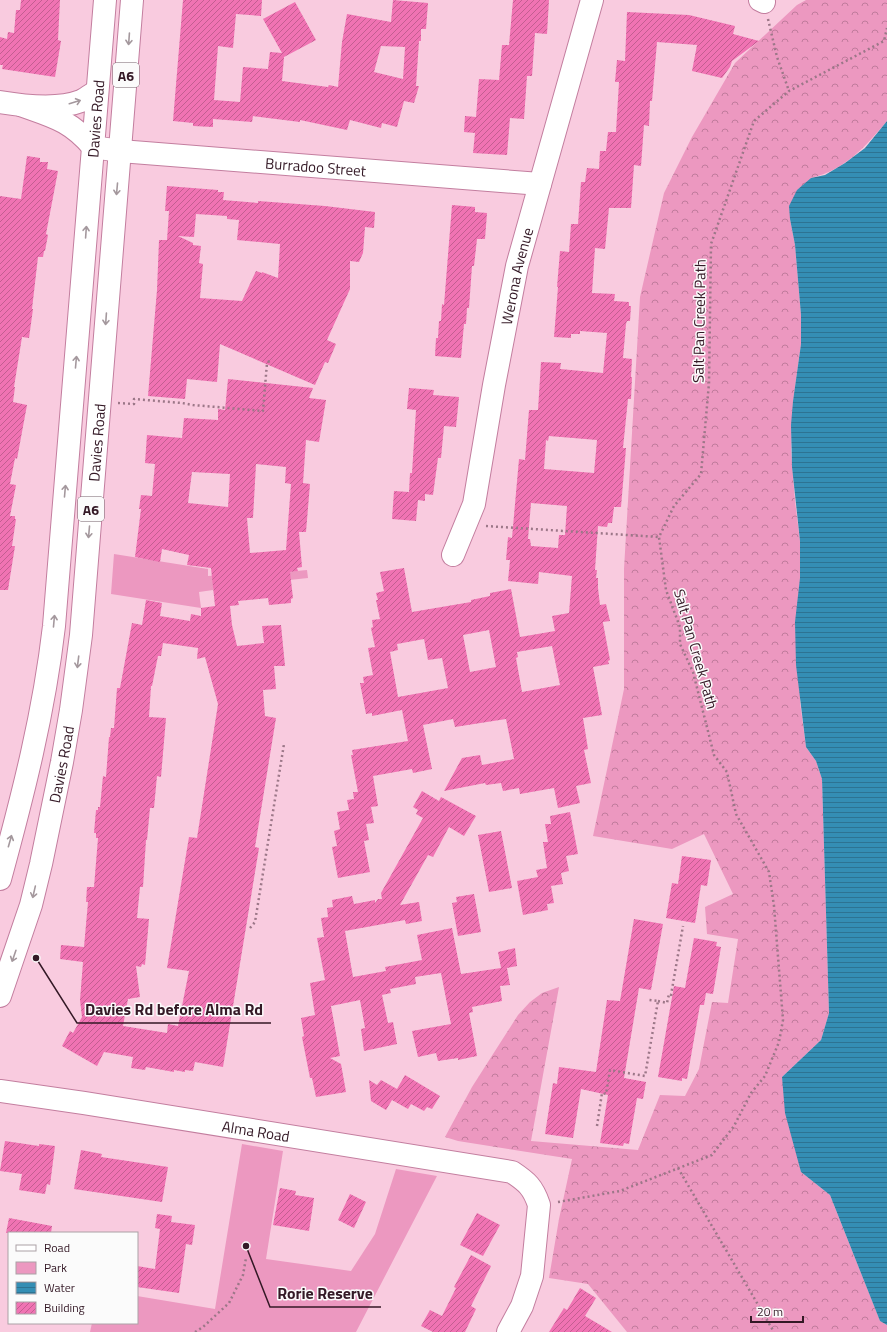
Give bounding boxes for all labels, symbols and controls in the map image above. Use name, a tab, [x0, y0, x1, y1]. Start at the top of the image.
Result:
one-way arrow	[126, 32, 133, 45]
road number: A6	[113, 63, 139, 87]
street label: Davies Road	[81, 79, 110, 158]
one-way arrow	[69, 98, 82, 105]
street label: Burradoo Street	[264, 151, 368, 182]
one-way arrow	[113, 182, 120, 195]
street label: Werona Avenue	[494, 225, 539, 327]
one-way arrow	[82, 226, 89, 239]
street label: Salt Pan Creek Path	[686, 259, 712, 383]
one-way arrow	[103, 312, 110, 325]
one-way arrow	[72, 356, 79, 369]
street label: Davies Road	[82, 403, 111, 482]
one-way arrow	[61, 485, 69, 498]
road number: A6	[78, 497, 104, 521]
one-way arrow	[86, 525, 93, 538]
street label: Salt Pan Creek Path	[668, 586, 724, 712]
one-way arrow	[51, 615, 58, 628]
one-way arrow	[74, 655, 82, 668]
street label: Davies Road	[42, 724, 80, 805]
one-way arrow	[7, 835, 15, 848]
one-way arrow	[30, 885, 37, 898]
one-way arrow	[10, 950, 17, 963]
callout: Davies Rd before Alma Rd	[77, 995, 271, 1023]
text: Davies Rd before Alma Rd	[85, 997, 263, 1021]
street label: Alma Road	[220, 1114, 291, 1148]
legend	[8, 1232, 138, 1324]
text: Road	[44, 1238, 70, 1257]
text: Park	[44, 1258, 67, 1277]
text: Water	[44, 1278, 75, 1297]
callout: Rorie Reserve	[270, 1279, 381, 1307]
text: Rorie Reserve	[277, 1281, 373, 1305]
text: Building	[44, 1298, 85, 1317]
scale bar	[751, 1298, 803, 1324]
text: 20 m	[757, 1302, 783, 1321]

